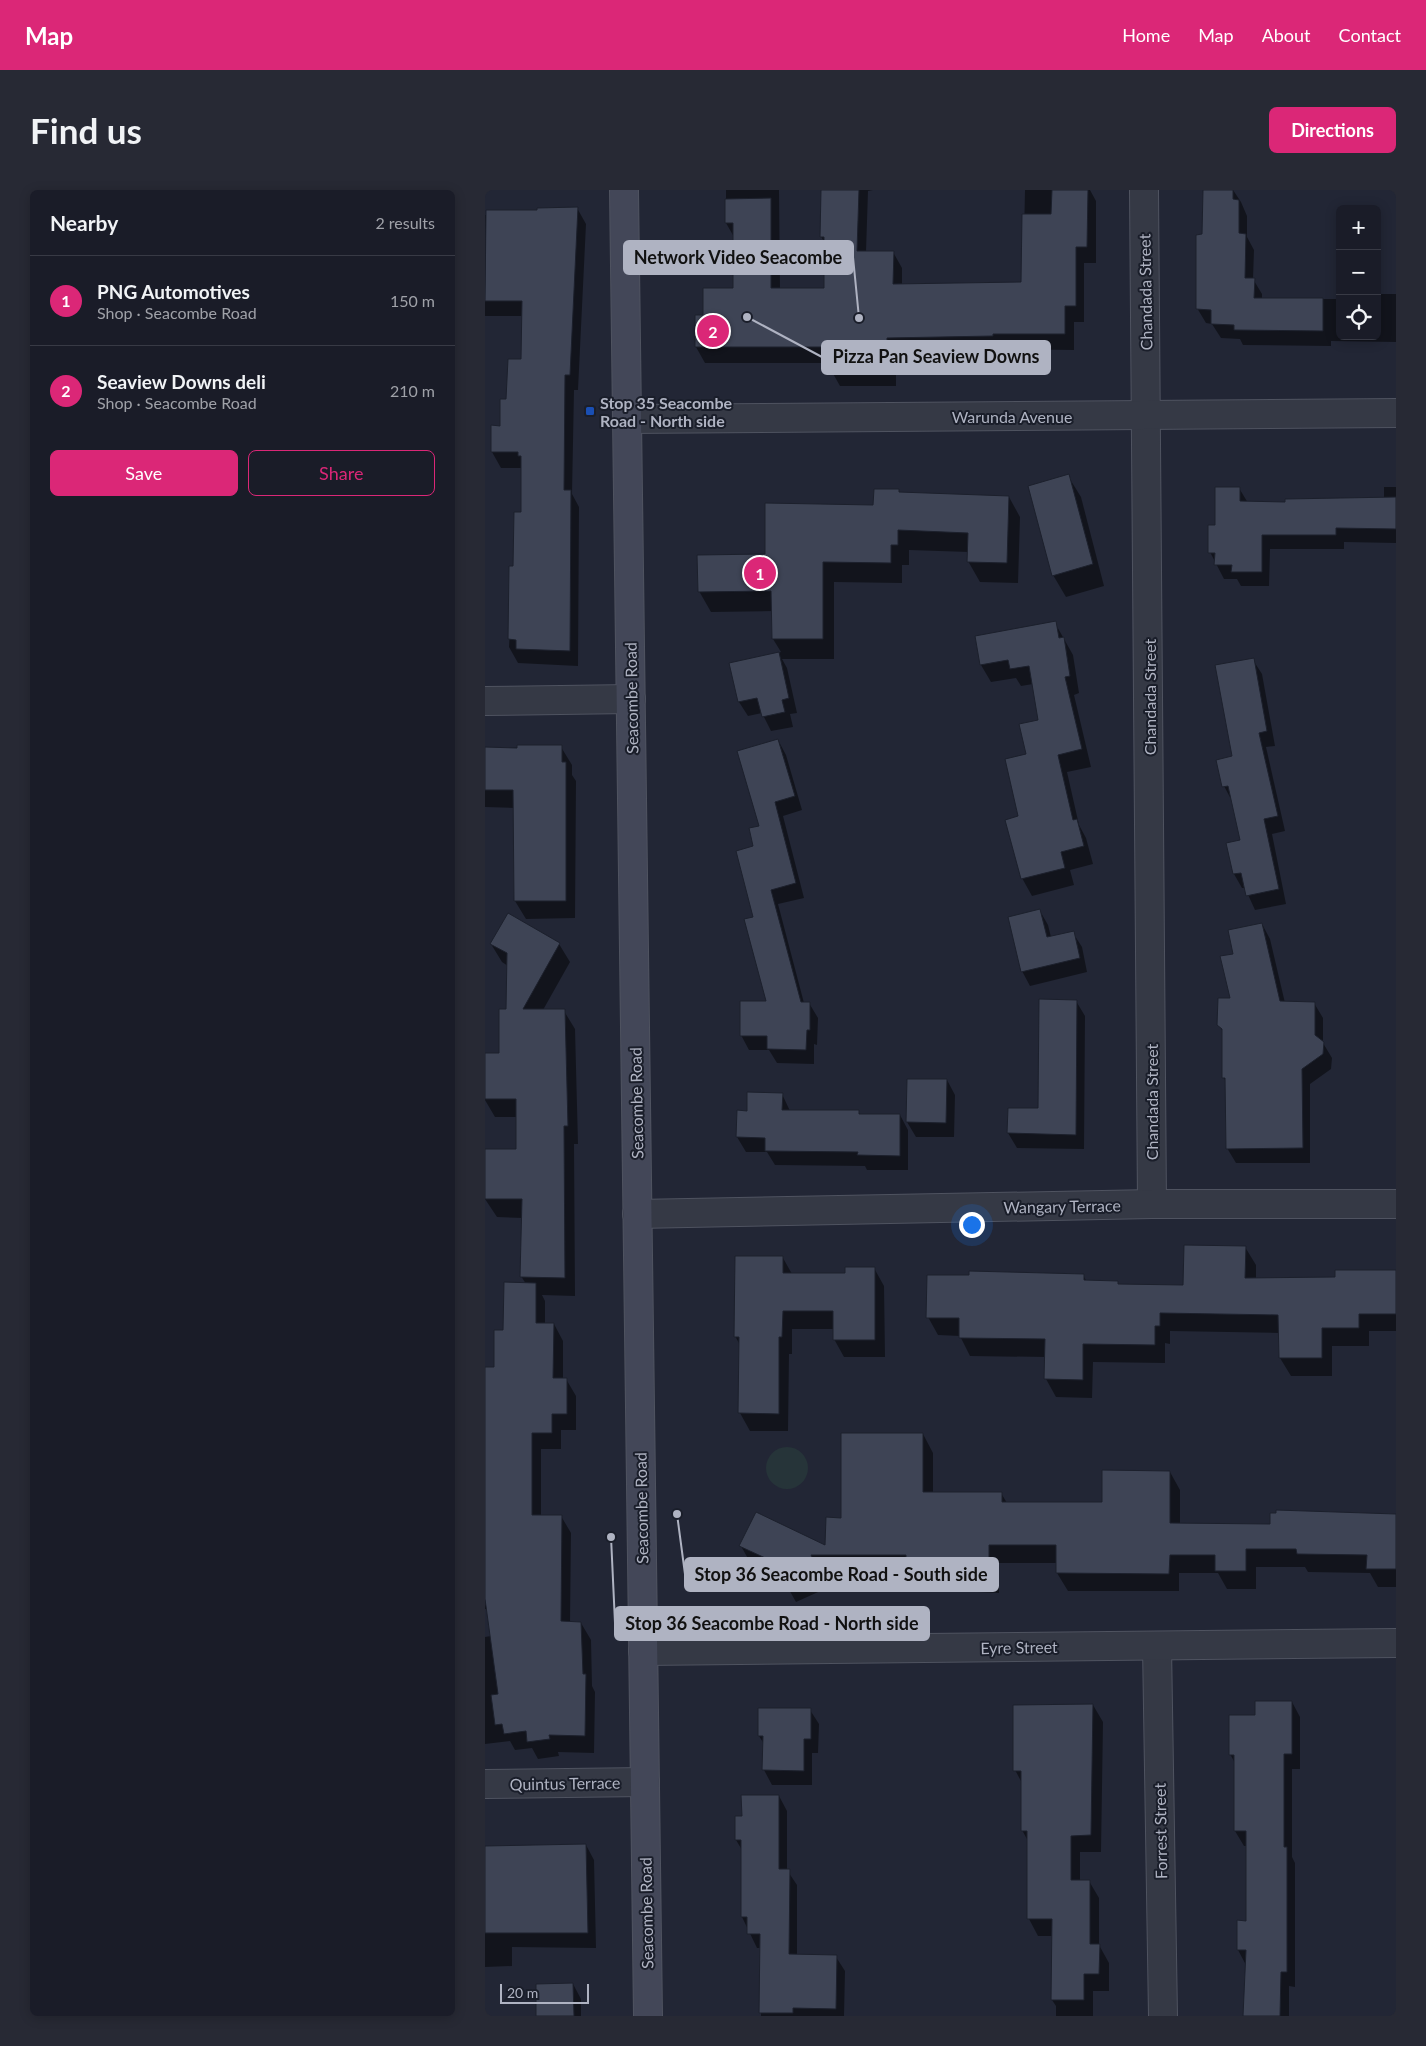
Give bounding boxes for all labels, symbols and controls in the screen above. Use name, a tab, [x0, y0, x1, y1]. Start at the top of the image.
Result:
text: Map	[25, 21, 73, 50]
text: Home	[1122, 24, 1170, 46]
text: Map	[1198, 24, 1234, 46]
text: About	[1262, 24, 1311, 46]
text: Contact	[1339, 24, 1401, 46]
button: Directions	[1269, 107, 1396, 153]
text: Find us	[30, 109, 142, 151]
map controls	[1336, 205, 1381, 340]
button: +	[1336, 205, 1381, 250]
text: Nearby	[50, 210, 118, 235]
text: 2 results	[375, 213, 435, 232]
street label: Chandada Street	[1134, 233, 1156, 350]
callout: Network Video Seacombe	[624, 241, 853, 274]
text: Network Video Seacombe	[634, 246, 843, 268]
button: −	[1336, 250, 1381, 295]
text: PNG Automotives	[97, 280, 250, 303]
text: 1	[61, 291, 71, 310]
text: 150 m	[390, 291, 435, 310]
button: locate	[1336, 295, 1381, 340]
text: Shop · Seacombe Road	[97, 303, 257, 322]
pin: 2	[697, 312, 729, 350]
callout: Pizza Pan Seaview Downs	[822, 341, 1050, 374]
text: Pizza Pan Seaview Downs	[833, 345, 1040, 367]
text: Seaview Downs deli	[97, 370, 266, 393]
text: 2	[61, 381, 71, 400]
text: 210 m	[390, 381, 435, 400]
text: Shop · Seacombe Road	[97, 393, 257, 412]
place label: Stop 35 Seacombe Road - North side	[600, 393, 733, 430]
marker: Stop 35 Seacombe Road - North side	[584, 405, 596, 417]
street label: Warunda Avenue	[952, 407, 1072, 426]
button: Save	[50, 450, 238, 496]
button: Share	[248, 450, 435, 496]
pin: 1	[744, 554, 776, 592]
street label: Chandada Street	[1140, 638, 1159, 755]
street label: Seacombe Road	[621, 642, 641, 754]
street label: Chandada Street	[1142, 1043, 1161, 1160]
street label: Seacombe Road	[626, 1047, 646, 1159]
street label: Wangary Terrace	[1003, 1195, 1121, 1217]
your location	[959, 1212, 985, 1238]
street label: Seacombe Road	[631, 1452, 651, 1564]
callout: Stop 36 Seacombe Road - South side	[685, 1558, 998, 1591]
text: Stop 36 Seacombe Road - South side	[694, 1563, 988, 1585]
callout: Stop 36 Seacombe Road - North side	[615, 1607, 929, 1640]
text: Stop 36 Seacombe Road - North side	[625, 1612, 919, 1634]
street label: Eyre Street	[980, 1637, 1058, 1657]
street label: Quintus Terrace	[509, 1773, 621, 1793]
street label: Forrest Street	[1150, 1783, 1170, 1879]
street label: Seacombe Road	[636, 1857, 656, 1969]
scale bar	[500, 1981, 589, 2004]
text: 20 m	[507, 1984, 538, 2001]

